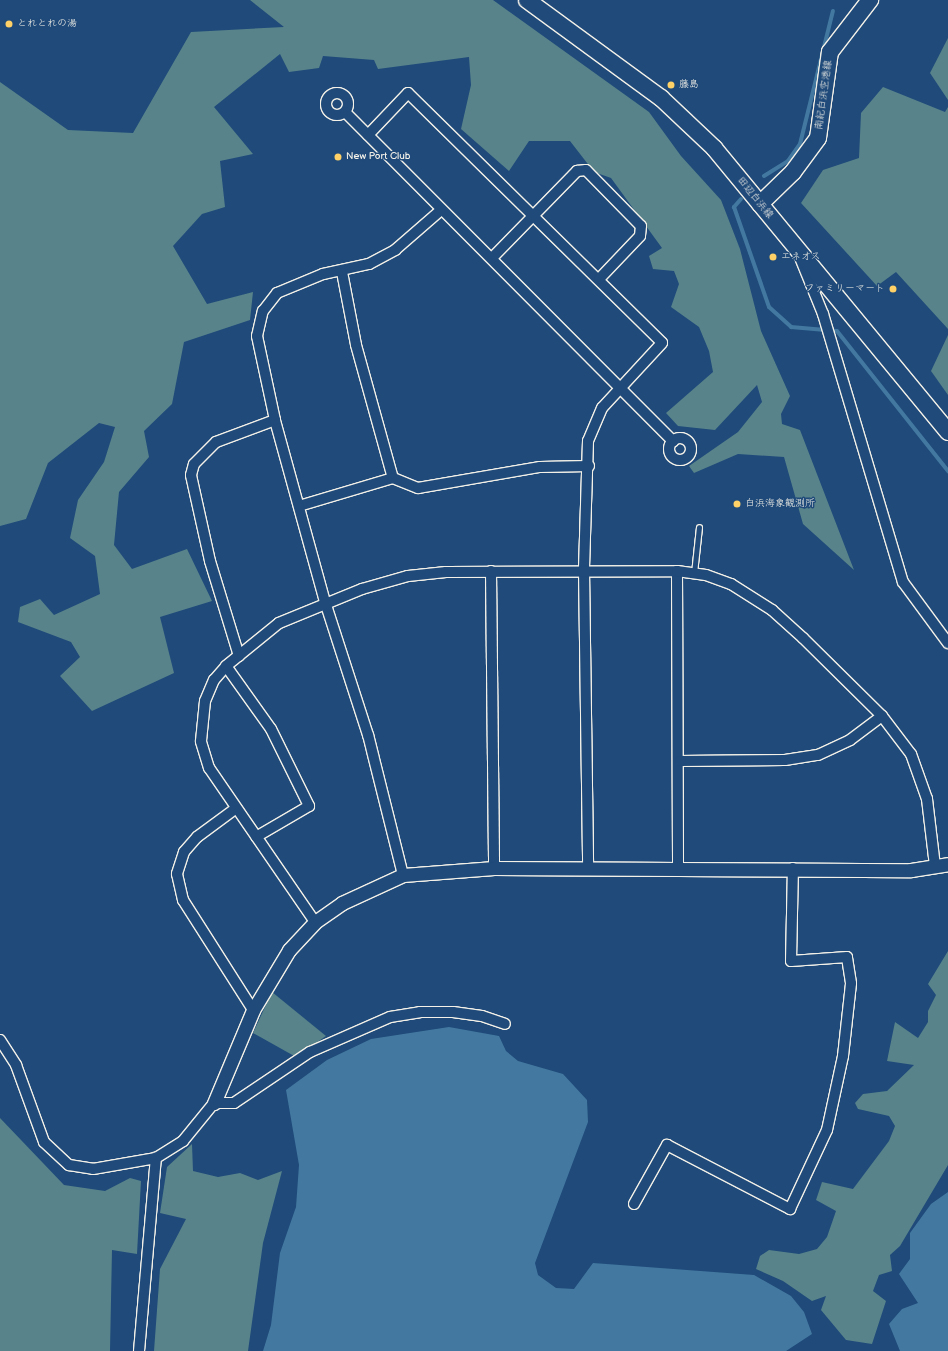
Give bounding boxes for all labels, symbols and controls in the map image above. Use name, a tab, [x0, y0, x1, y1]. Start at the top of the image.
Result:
place label: とれとれの湯	[17, 18, 77, 30]
marker: とれとれの湯	[4, 19, 14, 29]
street label: 南紀白浜空港線	[813, 60, 835, 130]
place label: 藤島	[679, 79, 699, 91]
marker: 藤島	[666, 80, 676, 90]
place label: New Port Club	[346, 151, 410, 163]
marker: New Port Club	[333, 152, 343, 162]
street label: 田辺白浜線	[735, 175, 775, 221]
place label: エネオス	[781, 251, 821, 263]
marker: エネオス	[768, 252, 778, 262]
place label: ファミリーマート	[805, 283, 885, 295]
marker: ファミリーマート	[888, 284, 898, 294]
place label: 白浜海象観測所	[745, 498, 815, 510]
marker: 白浜海象観測所	[732, 499, 742, 509]

